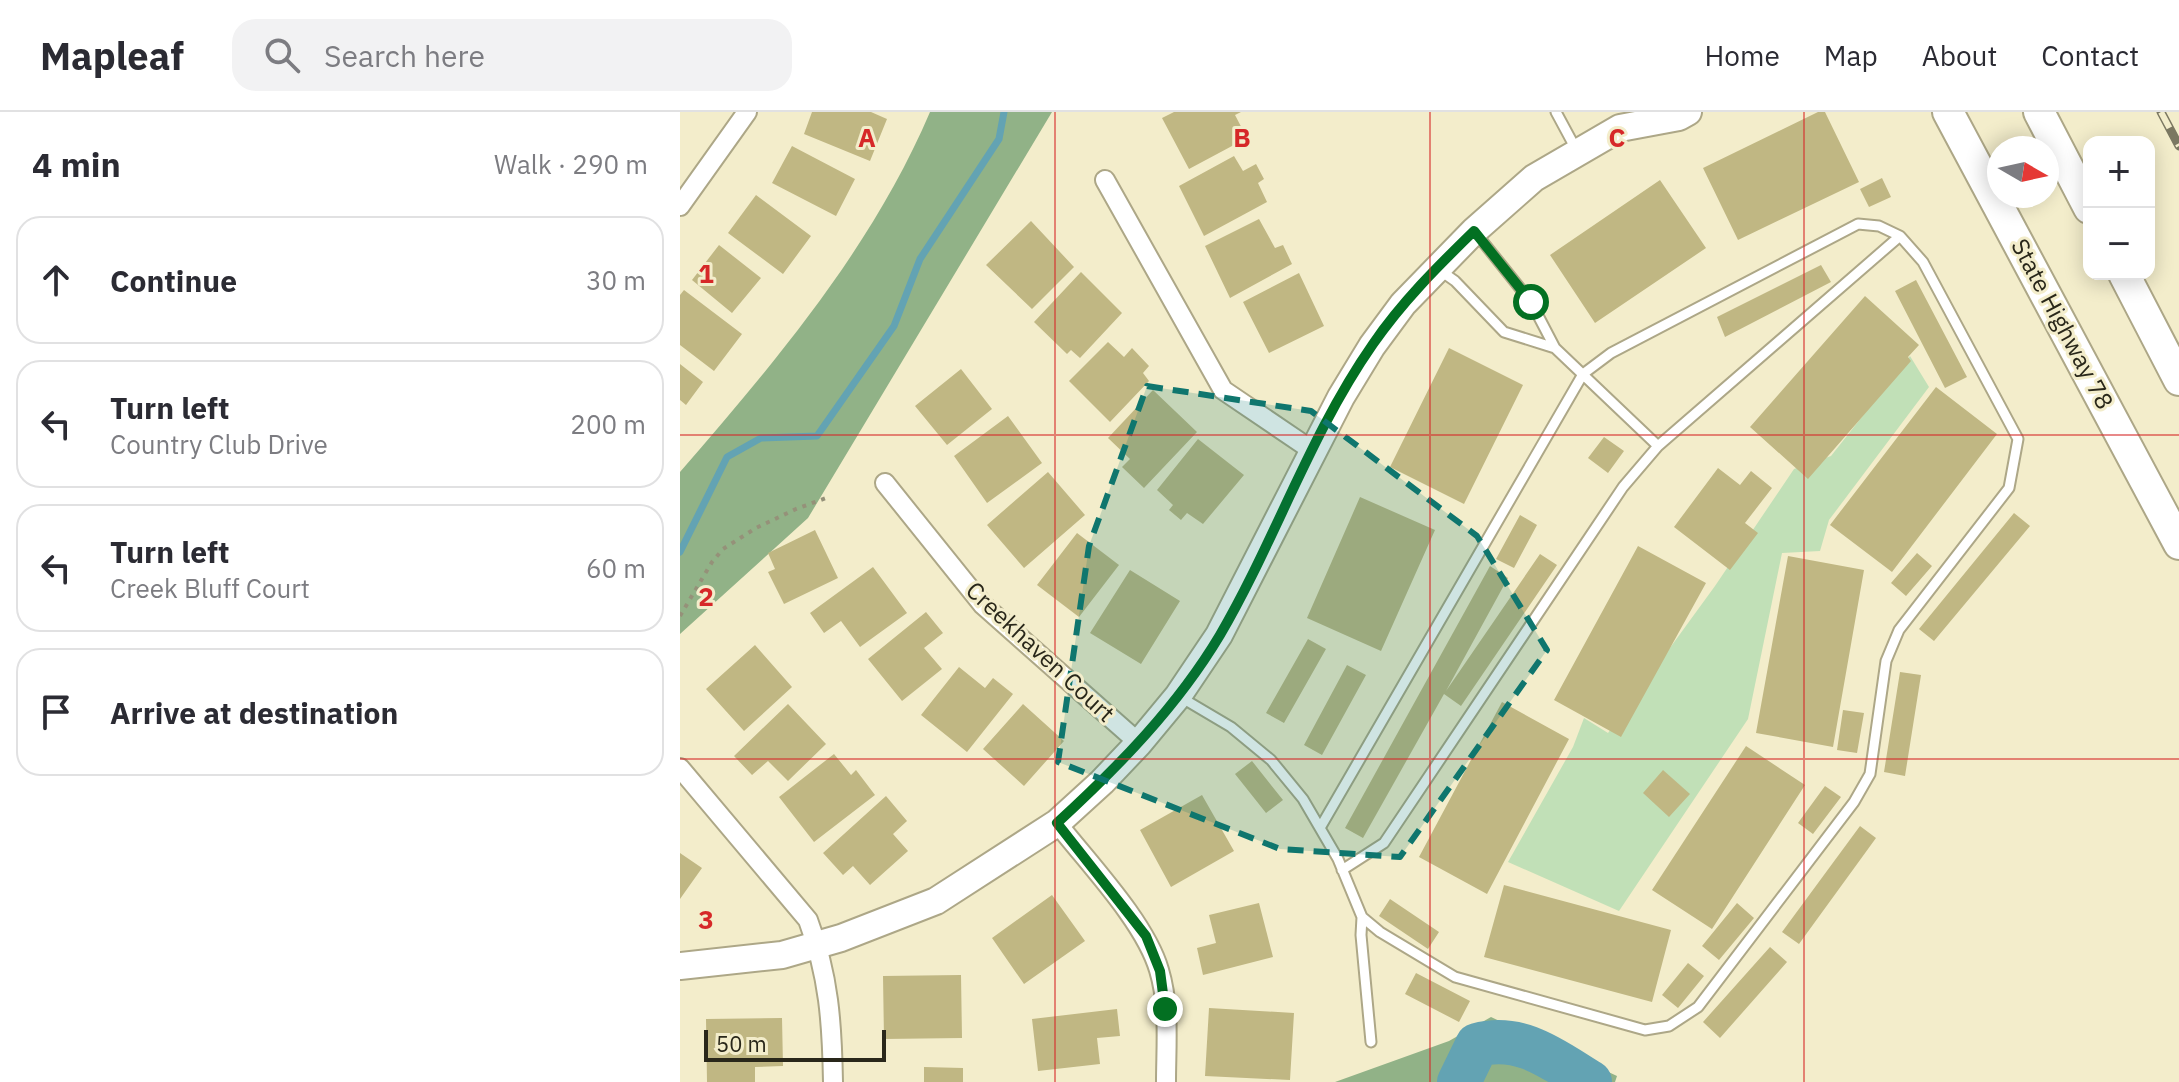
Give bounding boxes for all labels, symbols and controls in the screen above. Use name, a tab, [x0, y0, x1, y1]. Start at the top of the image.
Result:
search box	[232, 19, 792, 91]
text: Mapleaf	[40, 31, 184, 80]
icon: search	[260, 33, 304, 77]
text: Search here	[324, 36, 485, 75]
text: Home	[1704, 37, 1780, 74]
text: Map	[1824, 37, 1878, 74]
text: About	[1922, 37, 1997, 74]
text: Contact	[2041, 37, 2139, 74]
text: A	[858, 120, 876, 154]
text: B	[1233, 120, 1251, 154]
text: C	[1609, 120, 1626, 154]
north arrow	[1987, 136, 2059, 208]
map controls	[2083, 136, 2155, 280]
button: +	[2083, 136, 2155, 208]
text: 4 min	[32, 142, 121, 186]
text: Walk · 290 m	[494, 147, 648, 181]
button: −	[2083, 208, 2155, 280]
street label: State Highway 78	[2004, 233, 2121, 414]
text: 1	[698, 256, 714, 290]
icon: ahead	[34, 258, 78, 302]
text: Continue	[110, 261, 237, 300]
text: 30 m	[586, 263, 646, 297]
route start	[1513, 284, 1549, 320]
text: Turn left	[110, 388, 229, 427]
icon: left	[34, 402, 78, 446]
text: 200 m	[570, 407, 646, 441]
text: Country Club Drive	[110, 427, 328, 461]
text: Turn left	[110, 532, 229, 571]
icon: left	[34, 546, 78, 590]
text: 60 m	[586, 551, 646, 585]
text: Creek Bluff Court	[110, 571, 310, 605]
street label: Creekhaven Court	[959, 574, 1122, 729]
text: 2	[698, 579, 714, 613]
icon: arrive	[34, 690, 78, 734]
text: Arrive at destination	[110, 693, 398, 732]
text: 3	[698, 902, 714, 936]
route end	[1147, 991, 1183, 1027]
scale bar	[704, 1026, 886, 1062]
text: 50 m	[716, 1029, 767, 1058]

